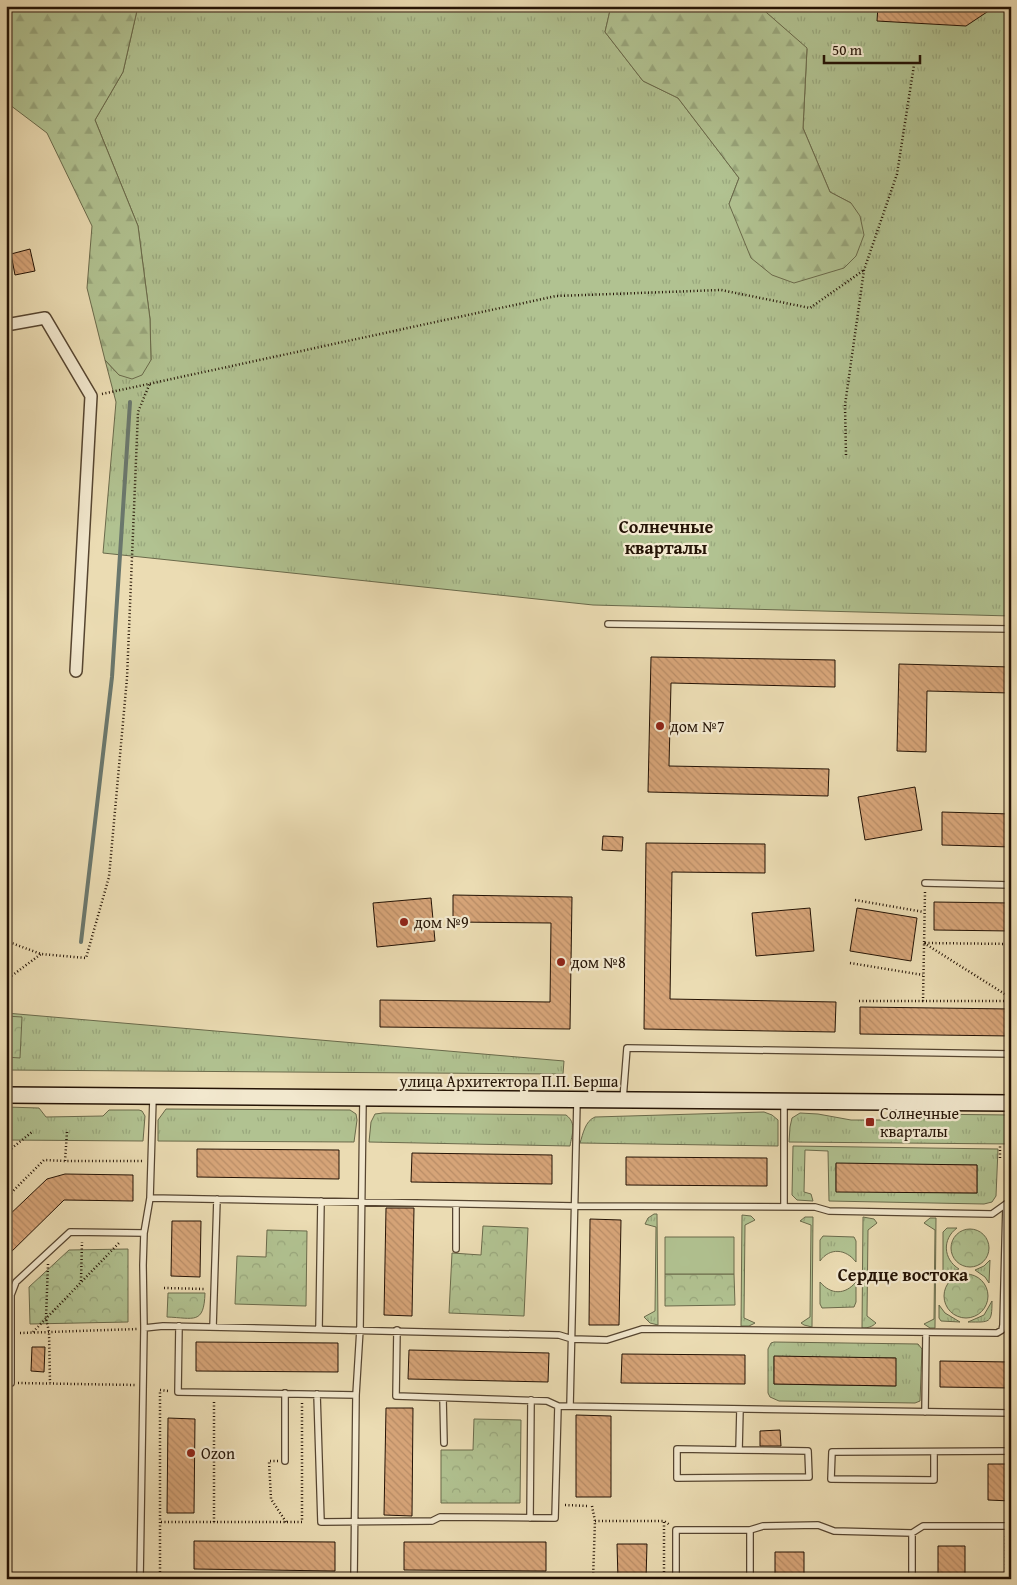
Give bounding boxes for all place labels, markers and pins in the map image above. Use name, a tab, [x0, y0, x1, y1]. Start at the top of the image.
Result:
place label: дом №7	[670, 714, 725, 738]
marker: дом №7	[654, 720, 666, 732]
place label: дом №9	[414, 910, 469, 934]
marker: дом №9	[398, 916, 410, 928]
place label: дом №8	[571, 950, 626, 974]
marker: дом №8	[555, 956, 567, 968]
place label: Солнечные кварталы	[880, 1101, 959, 1143]
marker: Солнечные кварталы	[864, 1116, 876, 1128]
place label: Ozon	[201, 1441, 235, 1465]
marker: Ozon	[185, 1447, 197, 1459]

